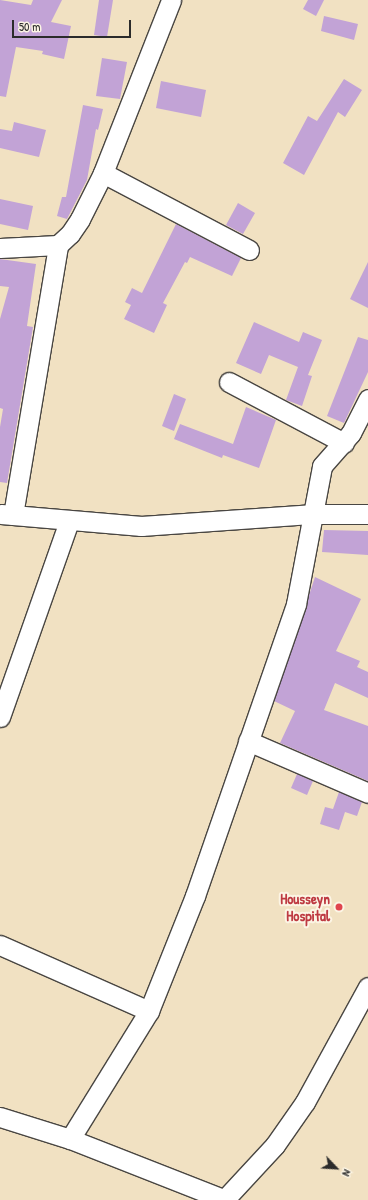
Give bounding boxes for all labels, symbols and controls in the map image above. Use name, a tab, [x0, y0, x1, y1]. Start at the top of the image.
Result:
scale bar	[14, 12, 133, 38]
text: 50 m	[19, 18, 40, 35]
place label: Housseyn Hospital	[280, 889, 330, 924]
marker: Housseyn Hospital	[333, 901, 345, 913]
north arrow	[316, 1148, 356, 1188]
text: N	[339, 1167, 354, 1179]

